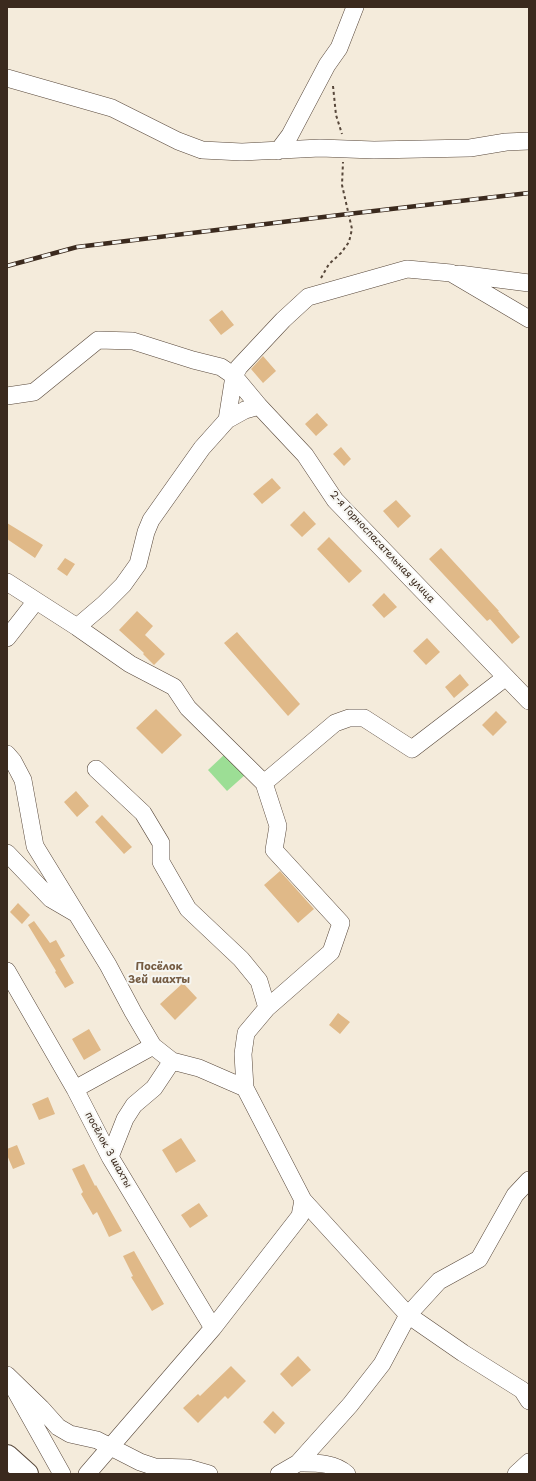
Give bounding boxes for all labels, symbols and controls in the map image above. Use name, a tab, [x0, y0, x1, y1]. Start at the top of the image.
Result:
street label: 2-я Горноспасательная улица	[327, 489, 437, 605]
district label: Посёлок 3ей шахты	[128, 960, 190, 986]
street label: посёлок 3 шахты	[82, 1110, 134, 1190]

